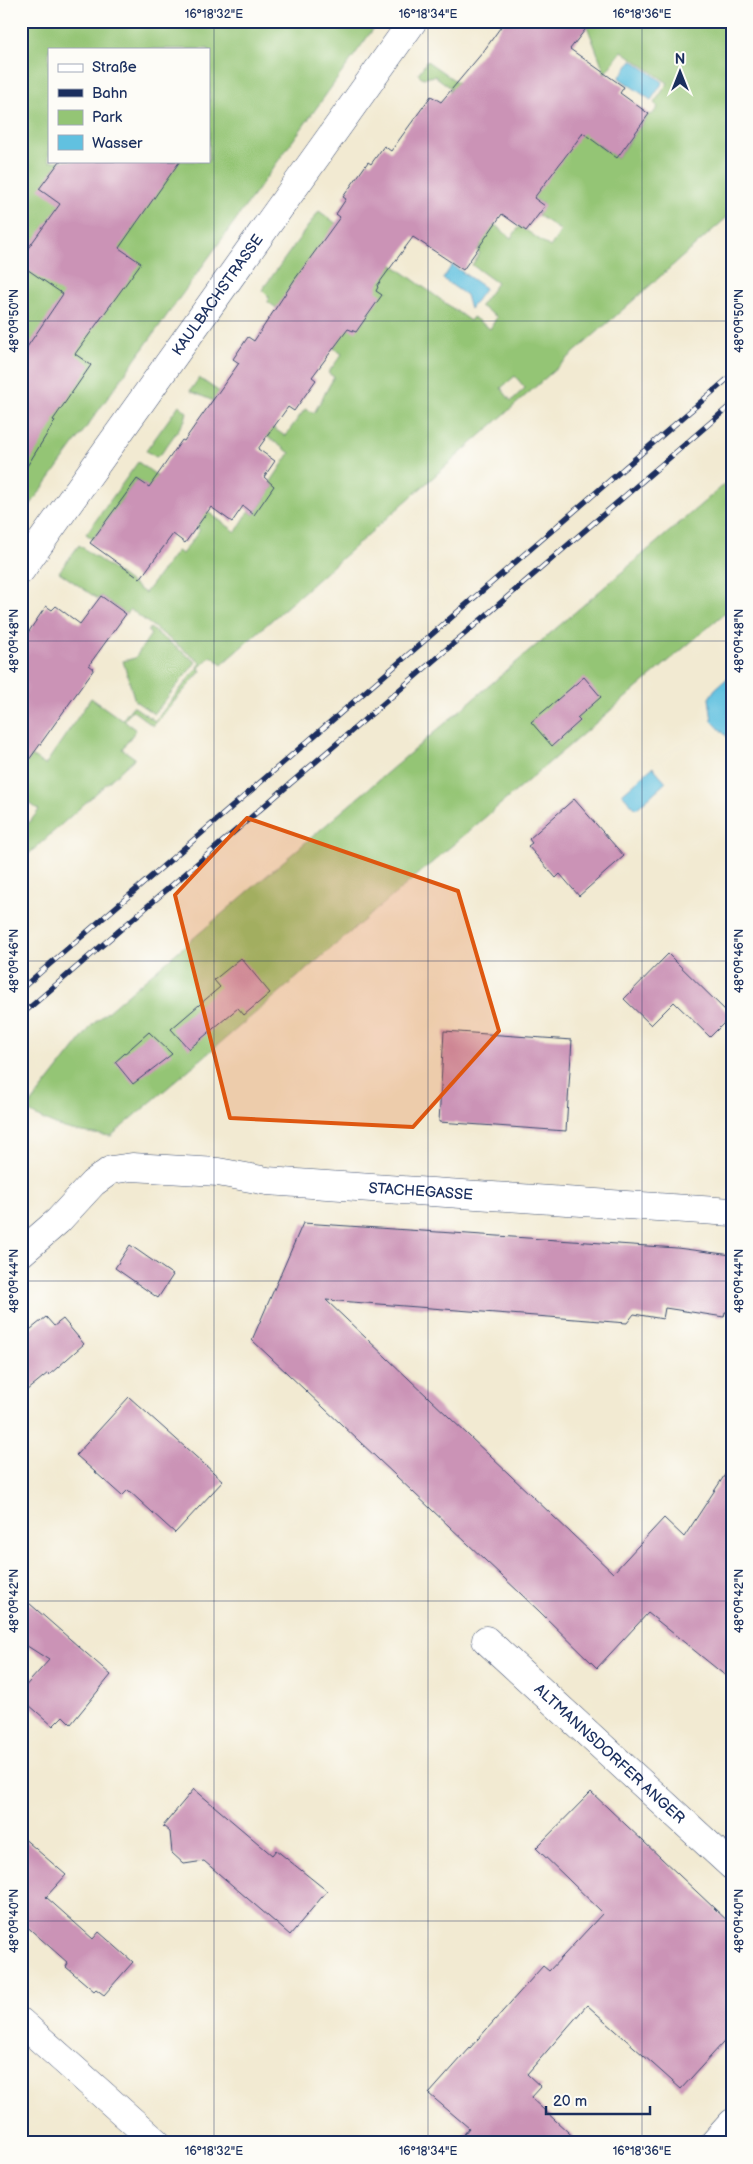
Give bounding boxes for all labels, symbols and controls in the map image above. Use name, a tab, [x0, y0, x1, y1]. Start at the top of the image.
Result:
text: 16°18'32"E	[185, 7, 243, 22]
text: 16°18'34"E	[399, 7, 457, 22]
text: 16°18'36"E	[613, 7, 671, 22]
legend	[48, 48, 210, 162]
north arrow	[656, 48, 706, 98]
text: N	[675, 51, 685, 68]
text: Straße	[92, 58, 137, 77]
text: Bahn	[92, 84, 128, 103]
text: Park	[92, 108, 123, 127]
text: Wasser	[92, 134, 143, 153]
street label: KAULBACHSTRASSE	[168, 231, 267, 359]
text: 48°09'50"N	[7, 289, 22, 353]
text: 48°09'50"N	[732, 289, 747, 353]
text: 48°09'48"N	[7, 609, 22, 673]
text: 48°09'48"N	[732, 609, 747, 673]
text: 48°09'46"N	[7, 929, 22, 993]
text: 48°09'46"N	[732, 929, 747, 993]
street label: STACHEGASSE	[368, 1178, 474, 1204]
text: 48°09'44"N	[7, 1249, 22, 1313]
text: 48°09'44"N	[732, 1249, 747, 1313]
text: 48°09'42"N	[7, 1569, 22, 1633]
text: 48°09'42"N	[732, 1569, 747, 1633]
street label: ALTMANNSDORFER ANGER	[530, 1680, 689, 1828]
text: 48°09'40"N	[7, 1889, 22, 1953]
text: 48°09'40"N	[732, 1889, 747, 1953]
scale bar	[546, 2084, 649, 2116]
text: 20 m	[553, 2092, 587, 2111]
text: 16°18'32"E	[185, 2144, 243, 2159]
text: 16°18'34"E	[399, 2144, 457, 2159]
text: 16°18'36"E	[613, 2144, 671, 2159]

